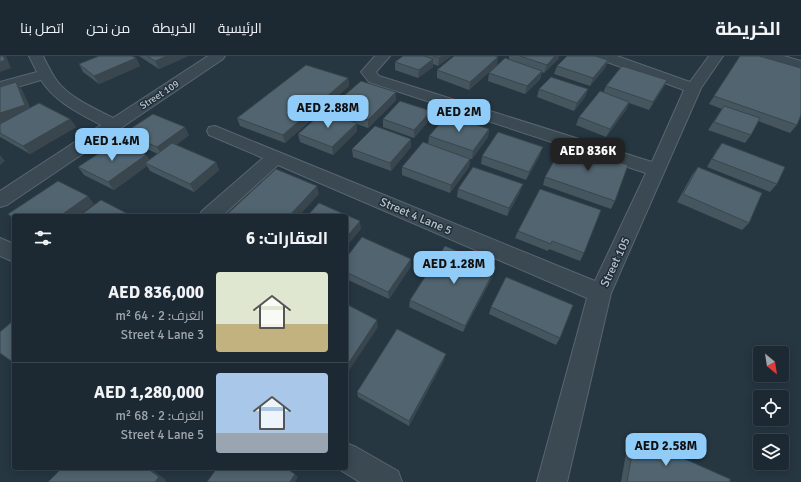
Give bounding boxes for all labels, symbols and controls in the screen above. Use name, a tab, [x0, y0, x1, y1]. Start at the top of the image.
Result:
text: الخريطة	[715, 17, 781, 41]
text: اتصل بنا	[20, 20, 64, 37]
text: من نحن	[86, 20, 130, 37]
text: الخريطة	[152, 20, 196, 37]
text: الرئيسية	[218, 20, 262, 37]
street label: Street 109	[138, 78, 181, 112]
pin: AED 2.88M	[282, 95, 374, 129]
pin: AED 2M	[426, 99, 492, 133]
text: AED 2.88M	[297, 100, 359, 116]
text: AED 2M	[436, 104, 482, 120]
pin: AED 1.4M	[71, 128, 153, 162]
text: AED 1.4M	[84, 133, 140, 149]
pin: AED 836K	[547, 138, 629, 172]
text: AED 836K	[560, 143, 616, 159]
street label: Street 4 Lane 5	[377, 195, 454, 238]
icon: filters	[32, 227, 54, 249]
text: العقارات: 6	[246, 228, 328, 249]
street label: Street 105	[597, 235, 634, 290]
pin: AED 1.28M	[408, 251, 500, 285]
text: AED 1.28M	[423, 256, 485, 272]
text: AED 836,000	[108, 282, 204, 303]
icon: home	[248, 288, 296, 336]
text: الغرف: 2 · 64 m²	[116, 308, 204, 324]
text: Street 4 Lane 3	[121, 327, 204, 343]
north arrow	[753, 346, 789, 382]
map controls	[753, 346, 789, 470]
text: AED 1,280,000	[94, 382, 204, 403]
icon: home	[248, 389, 296, 437]
button: locate	[753, 390, 789, 426]
text: الغرف: 2 · 68 m²	[116, 408, 204, 424]
text: Street 4 Lane 5	[121, 427, 204, 443]
pin: AED 2.58M	[620, 433, 712, 467]
button: layers	[753, 434, 789, 470]
text: AED 2.58M	[635, 438, 697, 454]

